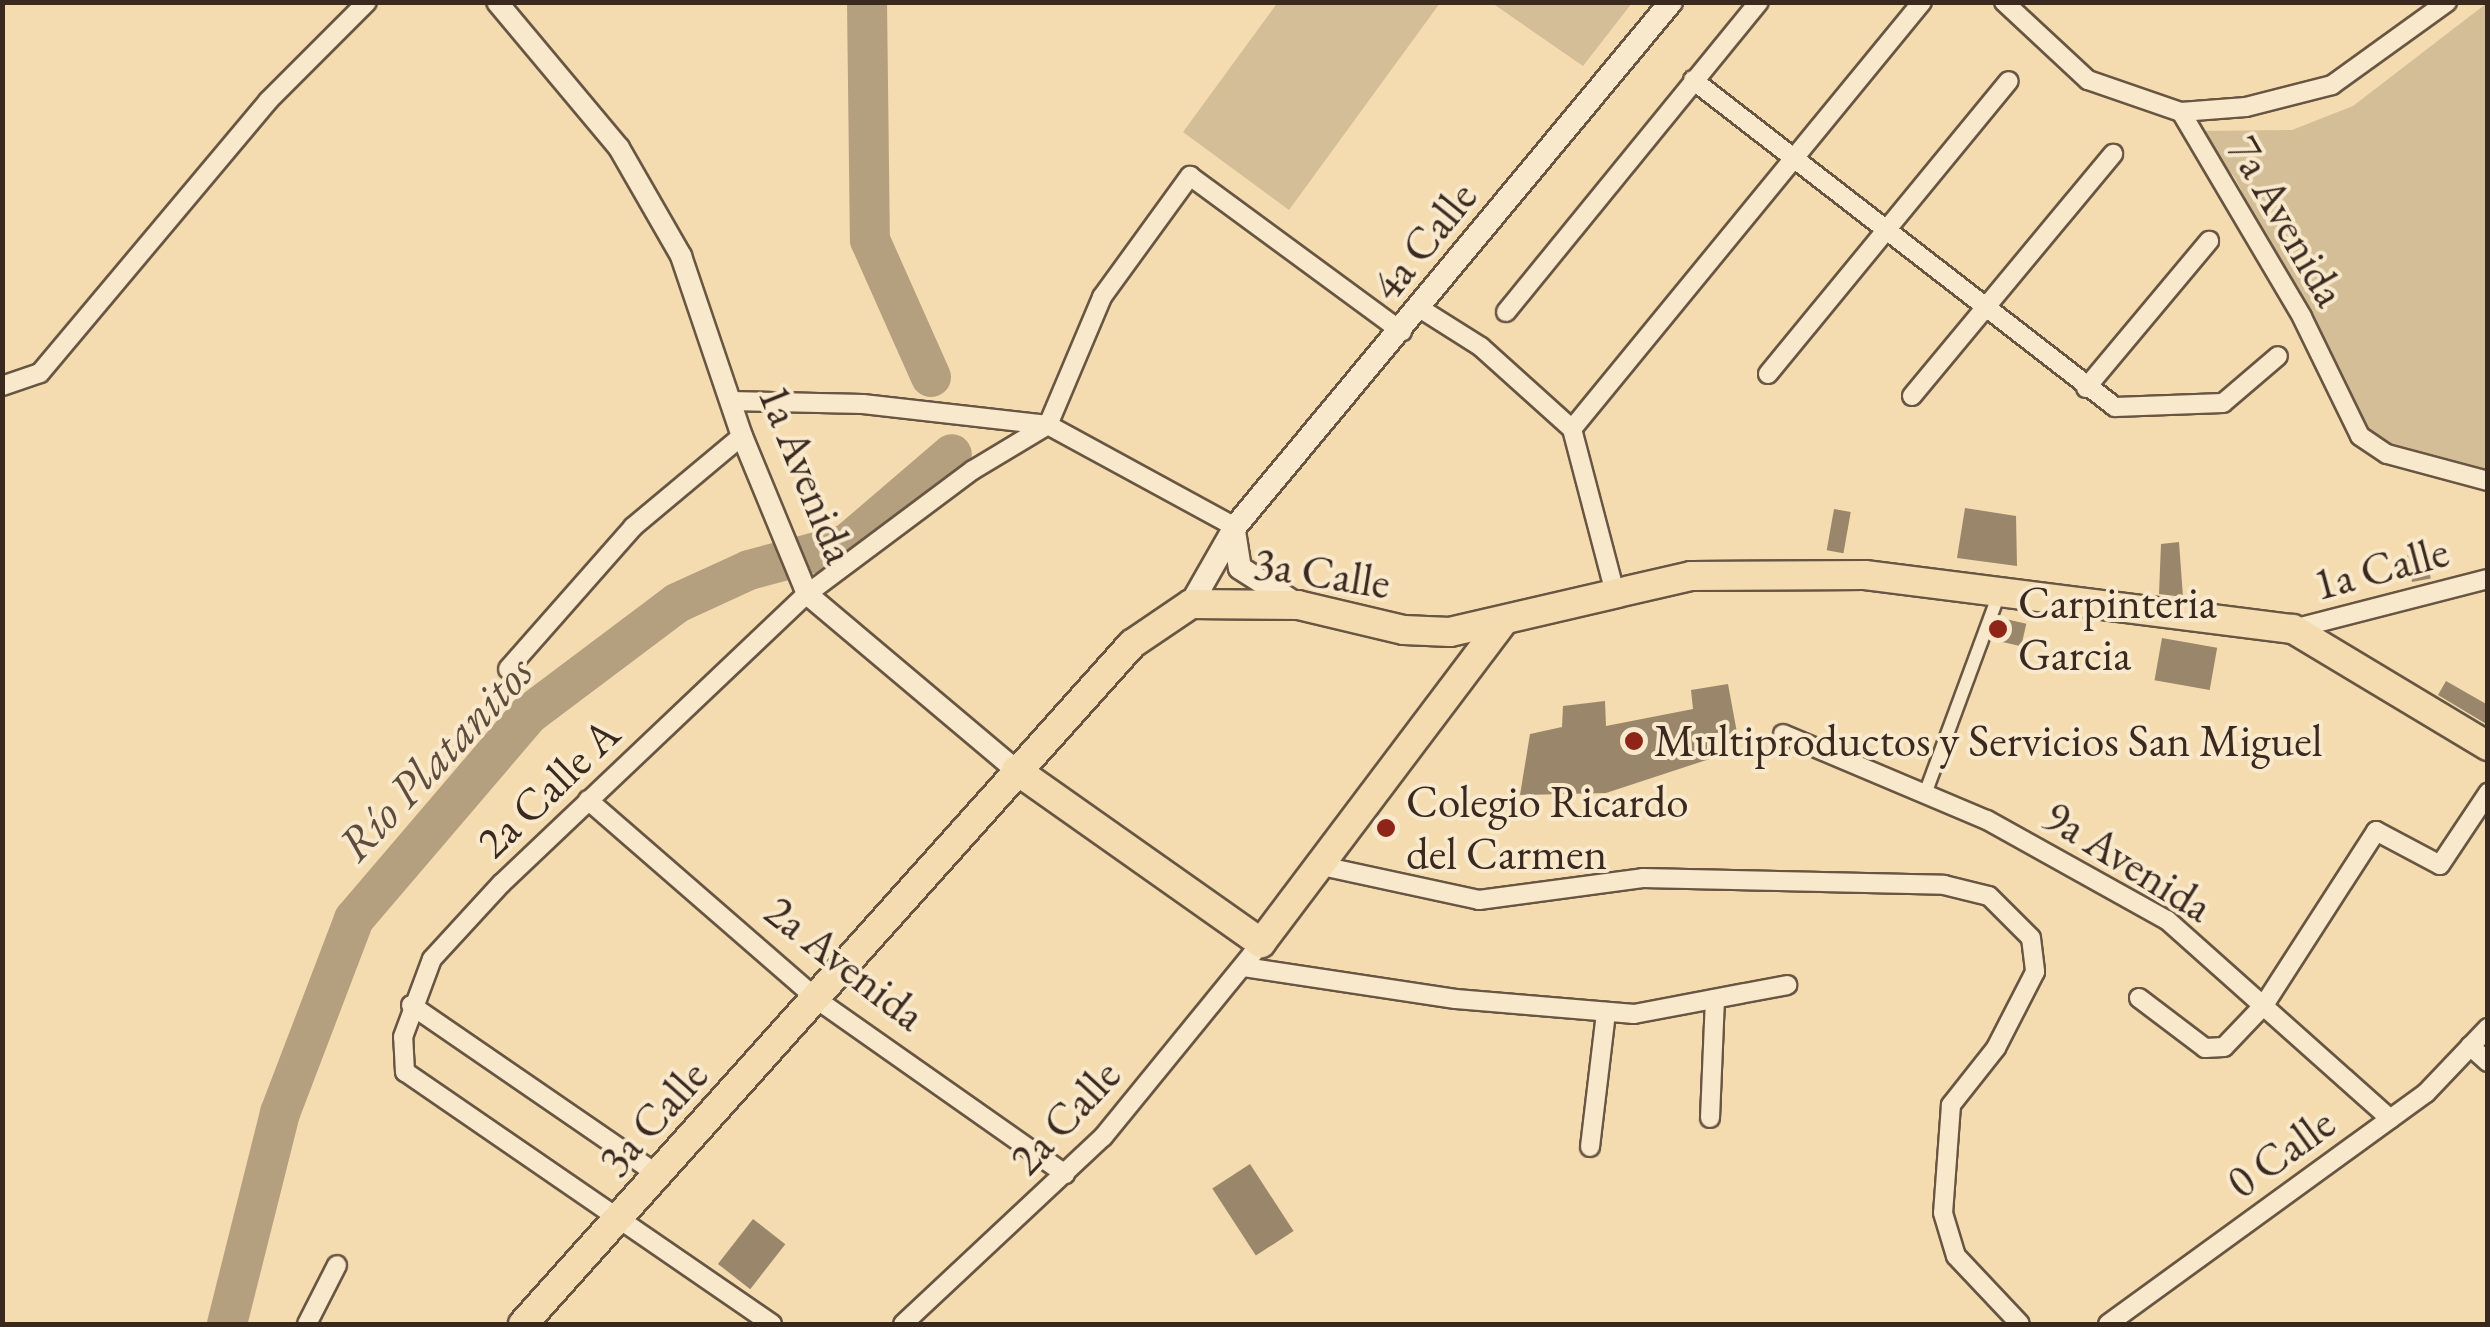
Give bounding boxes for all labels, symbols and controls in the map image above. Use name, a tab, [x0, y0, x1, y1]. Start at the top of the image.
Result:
street label: 7a Avenida	[2217, 126, 2357, 316]
street label: 4a Calle	[1360, 171, 1488, 311]
street label: 1a Avenida	[747, 377, 867, 571]
street label: 1a Calle	[2308, 524, 2454, 612]
street label: 3a Calle	[1250, 536, 1394, 610]
place label: Carpinteria Garcia	[2018, 576, 2217, 682]
marker: Carpinteria Garcia	[1987, 618, 2009, 640]
water label: Río Platanitos	[325, 643, 545, 873]
street label: 2a Calle A	[465, 707, 631, 869]
place label: Multiproductos y Servicios San Miguel	[1654, 714, 2323, 768]
marker: Multiproductos y Servicios San Miguel	[1623, 730, 1645, 752]
place label: Colegio Ricardo del Carmen	[1406, 775, 1689, 881]
street label: 9a Avenida	[2034, 788, 2222, 934]
marker: Colegio Ricardo del Carmen	[1375, 817, 1397, 839]
street label: 2a Avenida	[754, 884, 936, 1042]
street label: 2a Calle	[998, 1048, 1132, 1186]
street label: 3a Calle	[587, 1049, 719, 1187]
street label: 0 Calle	[2217, 1096, 2345, 1210]

